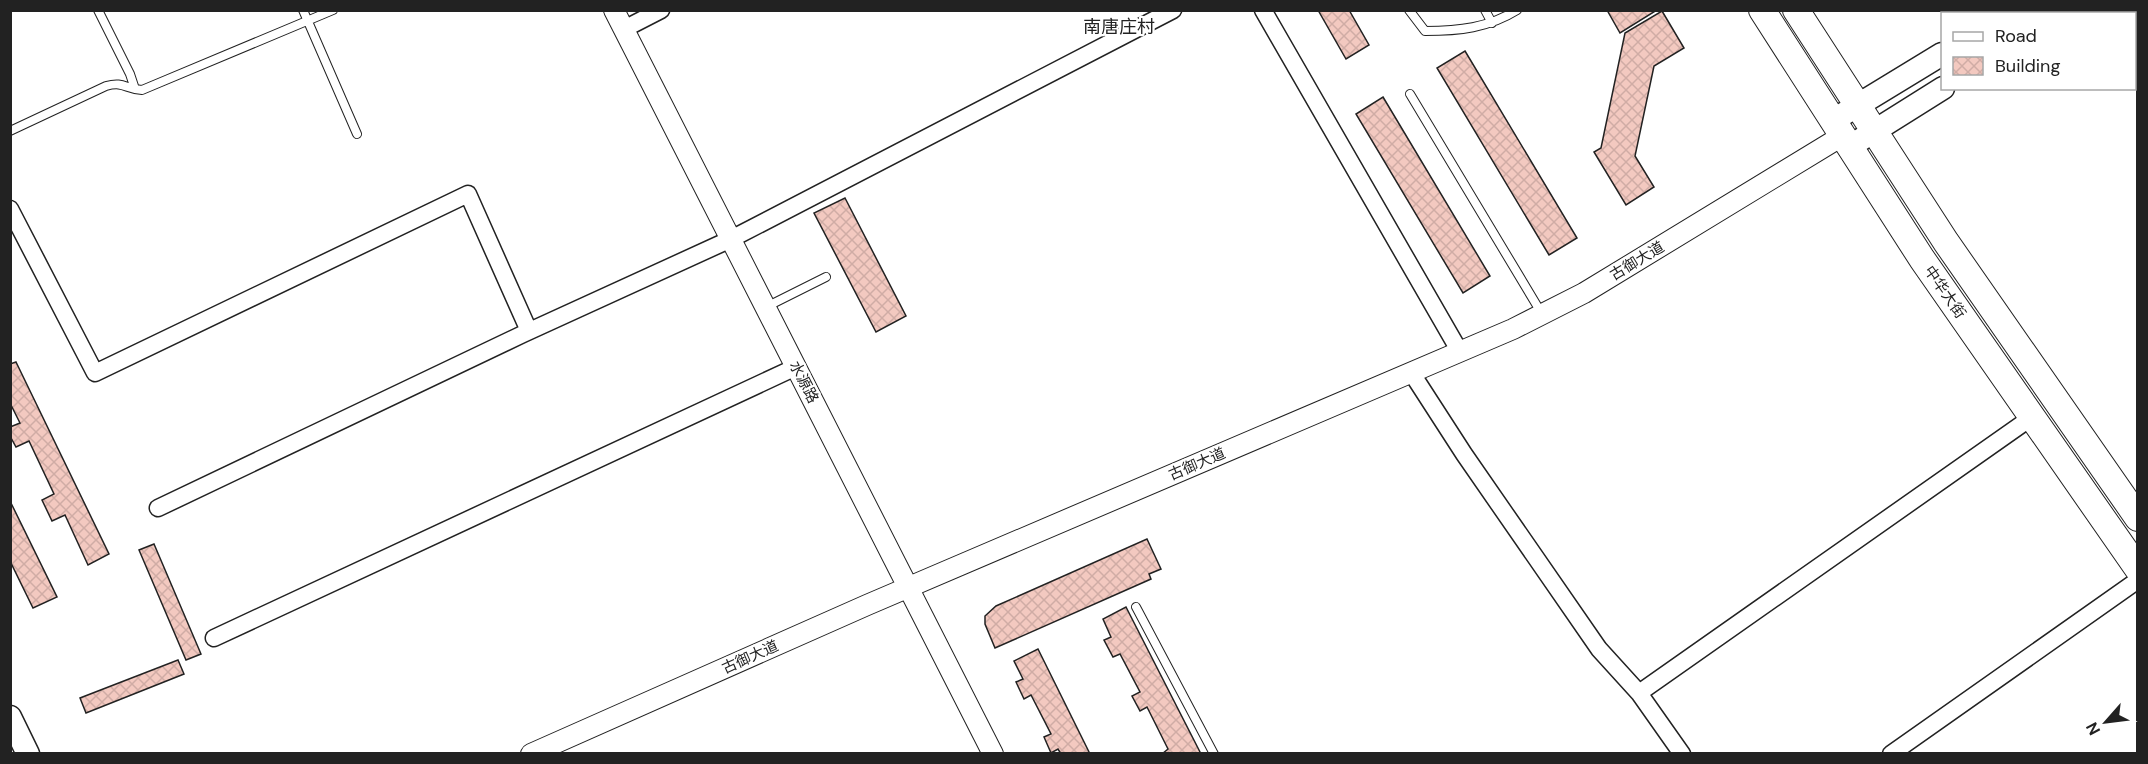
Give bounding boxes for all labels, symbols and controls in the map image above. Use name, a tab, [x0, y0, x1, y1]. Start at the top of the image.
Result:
legend	[1941, 12, 2136, 90]
district label: 南唐庄村	[1083, 15, 1155, 39]
text: Road	[1995, 24, 2037, 48]
text: Building	[1995, 54, 2060, 78]
street label: 古御大道	[1606, 237, 1668, 285]
street label: 中华大街	[1920, 262, 1970, 322]
street label: 水源路	[785, 357, 823, 407]
street label: 古御大道	[1165, 443, 1229, 485]
street label: 古御大道	[719, 636, 781, 678]
north arrow	[2076, 692, 2136, 752]
text: N	[2081, 719, 2105, 739]

